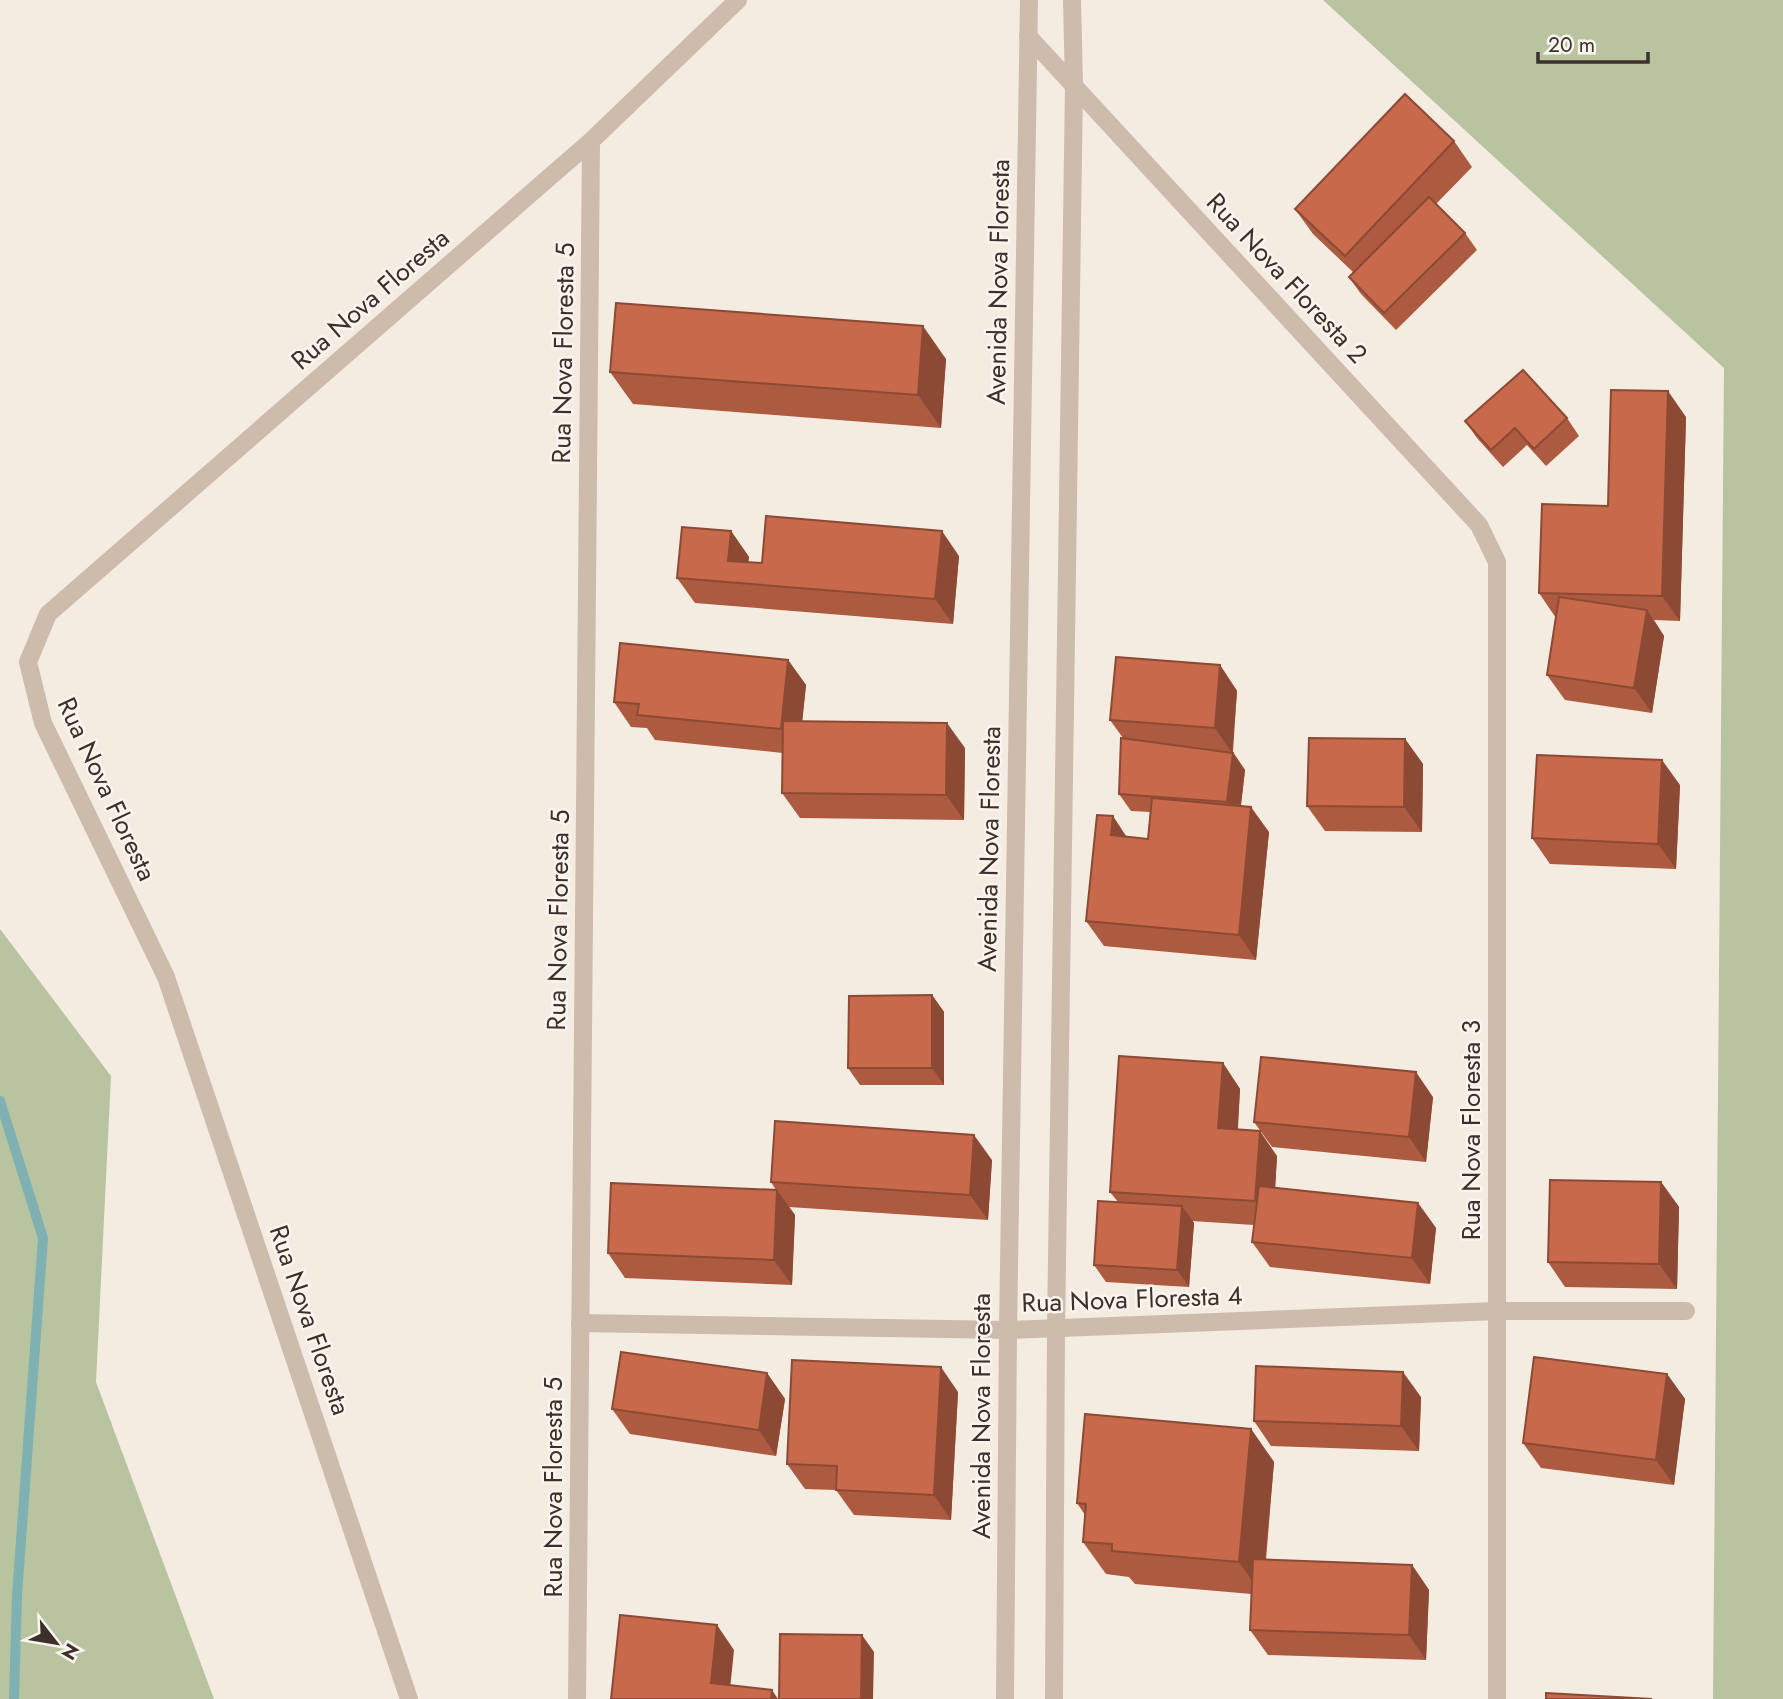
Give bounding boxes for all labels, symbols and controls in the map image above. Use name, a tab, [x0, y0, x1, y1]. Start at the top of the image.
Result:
scale bar	[1538, 21, 1648, 65]
text: 20 m	[1548, 30, 1595, 60]
street label: Avenida Nova Floresta	[977, 159, 1019, 405]
street label: Rua Nova Floresta 2	[1198, 184, 1376, 372]
street label: Rua Nova Floresta	[283, 220, 457, 378]
street label: Rua Nova Floresta 5	[542, 242, 584, 464]
street label: Rua Nova Floresta	[48, 691, 166, 887]
street label: Avenida Nova Floresta	[968, 726, 1010, 972]
street label: Rua Nova Floresta 5	[537, 809, 579, 1031]
street label: Rua Nova Floresta 3	[1452, 1020, 1490, 1240]
street label: Rua Nova Floresta	[260, 1220, 360, 1420]
street label: Rua Nova Floresta 4	[1021, 1276, 1243, 1322]
street label: Avenida Nova Floresta	[962, 1293, 1000, 1539]
street label: Rua Nova Floresta 5	[534, 1376, 572, 1598]
north arrow	[21, 1608, 91, 1678]
text: N	[55, 1638, 86, 1665]

